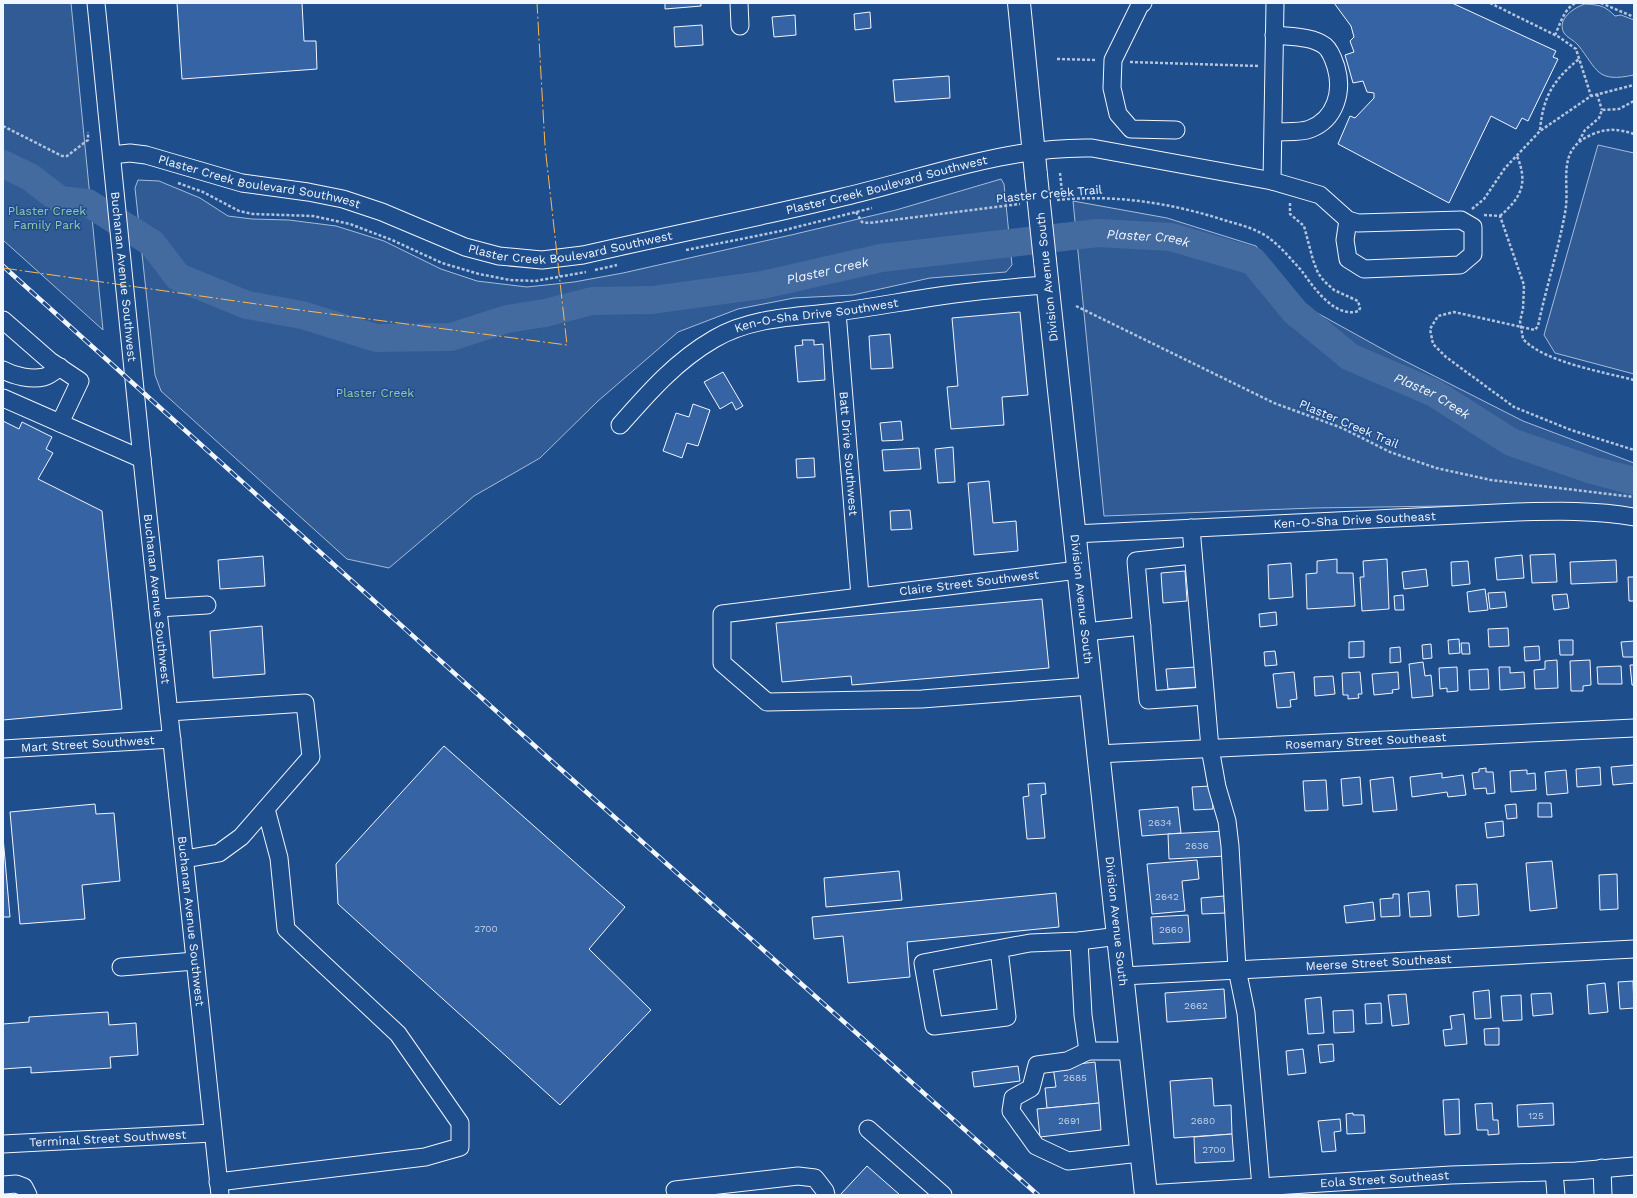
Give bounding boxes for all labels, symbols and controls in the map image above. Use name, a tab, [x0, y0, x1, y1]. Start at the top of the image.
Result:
street label: Plaster Creek Boulevard Southwest	[157, 152, 362, 211]
street label: Plaster Creek Boulevard Southwest	[785, 153, 989, 217]
street label: Plaster Creek Trail	[995, 182, 1103, 206]
street label: Buchanan Avenue Southwest	[108, 191, 139, 362]
park label: Plaster Creek Family Park	[8, 204, 86, 232]
street label: Division Avenue South	[1033, 211, 1061, 343]
water label: Plaster Creek	[1106, 226, 1192, 250]
street label: Plaster Creek Boulevard Southwest	[467, 228, 673, 267]
water label: Plaster Creek	[785, 254, 871, 287]
street label: Ken-O-Sha Drive Southwest	[733, 296, 899, 336]
water label: Plaster Creek	[1392, 370, 1473, 422]
park label: Plaster Creek	[336, 386, 414, 400]
street label: Batt Drive Southwest	[836, 391, 860, 516]
street label: Plaster Creek Trail	[1297, 397, 1401, 451]
street label: Ken-O-Sha Drive Southeast	[1273, 509, 1436, 531]
street label: Buchanan Avenue Southwest	[141, 513, 173, 685]
street label: Division Avenue South	[1068, 533, 1096, 665]
street label: Claire Street Southwest	[898, 567, 1040, 599]
street label: Rosemary Street Southeast	[1285, 730, 1447, 752]
street label: Mart Street Southwest	[21, 733, 155, 755]
house number: 2634	[1148, 817, 1172, 828]
street label: Buchanan Avenue Southwest	[175, 835, 207, 1007]
house number: 2636	[1185, 840, 1209, 851]
street label: Division Avenue South	[1102, 856, 1130, 987]
house number: 2642	[1155, 891, 1179, 902]
house number: 2700	[474, 923, 498, 934]
house number: 2660	[1159, 924, 1183, 935]
street label: Meerse Street Southeast	[1305, 952, 1452, 973]
house number: 2662	[1184, 1000, 1208, 1011]
house number: 2685	[1063, 1072, 1087, 1083]
house number: 125	[1528, 1110, 1544, 1121]
house number: 2691	[1058, 1115, 1080, 1126]
house number: 2680	[1191, 1115, 1215, 1126]
street label: Terminal Street Southwest	[29, 1127, 187, 1150]
house number: 2700	[1202, 1144, 1226, 1155]
street label: Eola Street Southeast	[1320, 1168, 1449, 1190]

